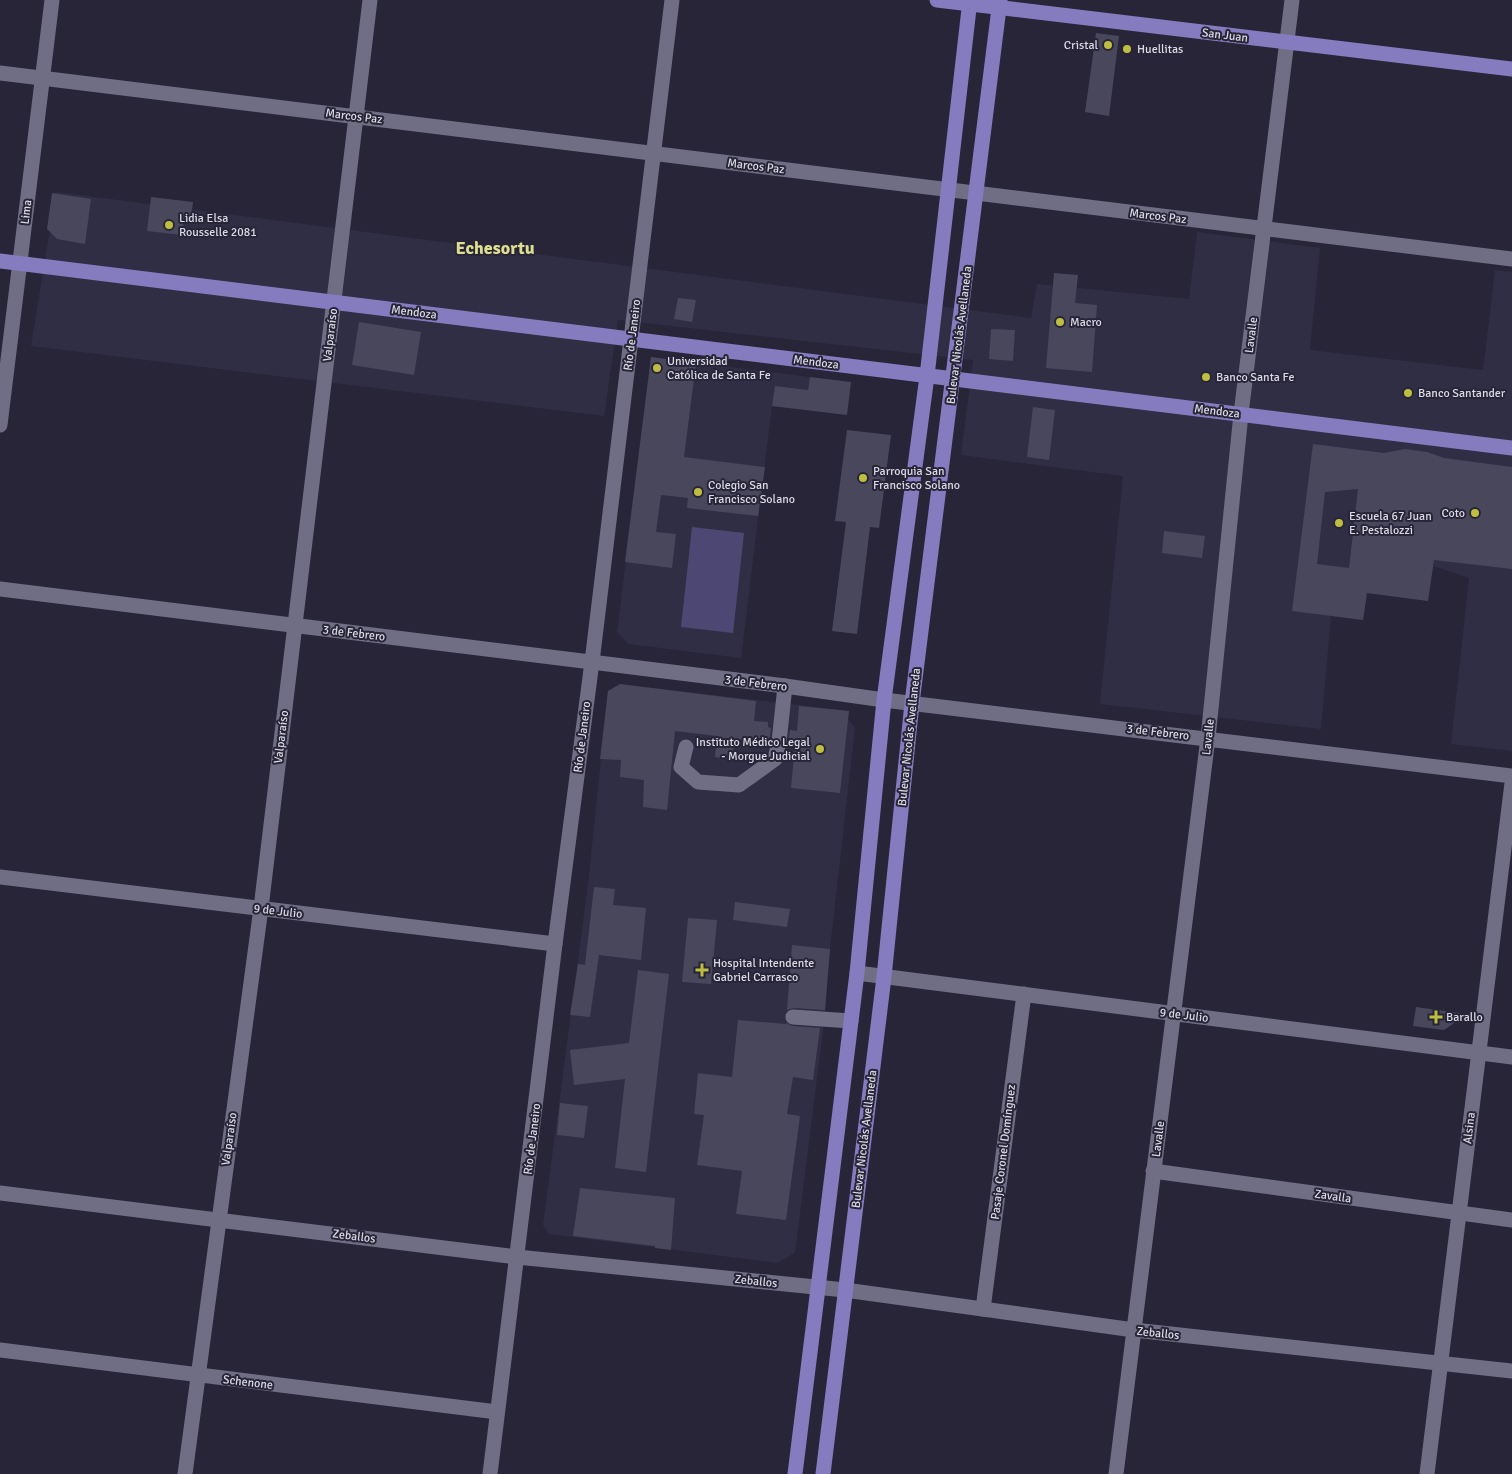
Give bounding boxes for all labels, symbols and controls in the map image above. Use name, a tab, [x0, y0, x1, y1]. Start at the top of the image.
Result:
street label: San Juan	[1201, 25, 1249, 46]
place label: Cristal	[1064, 38, 1098, 53]
marker: Cristal	[1102, 39, 1114, 51]
place label: Huellitas	[1137, 42, 1183, 57]
marker: Huellitas	[1121, 43, 1133, 55]
street label: Marcos Paz	[324, 106, 383, 127]
street label: Marcos Paz	[726, 156, 785, 177]
street label: Lima	[18, 199, 35, 225]
street label: Marcos Paz	[1128, 206, 1187, 227]
place label: Lidia Elsa Rousselle 2081	[179, 211, 257, 240]
marker: Lidia Elsa Rousselle 2081	[163, 219, 175, 231]
district label: Echesortu	[455, 237, 535, 259]
street label: Bulevar Nicolás Avellaneda	[944, 265, 975, 405]
street label: Río de Janeiro	[621, 299, 644, 372]
street label: Mendoza	[390, 302, 438, 323]
street label: Valparaíso	[320, 308, 341, 363]
place label: Macro	[1070, 315, 1102, 330]
marker: Macro	[1054, 316, 1066, 328]
street label: Lavalle	[1242, 316, 1261, 354]
street label: Mendoza	[792, 352, 840, 373]
place label: Universidad Católica de Santa Fe	[667, 354, 771, 383]
marker: Universidad Católica de Santa Fe	[651, 362, 663, 374]
place label: Banco Santa Fe	[1216, 370, 1295, 385]
marker: Banco Santa Fe	[1200, 371, 1212, 383]
place label: Banco Santander	[1418, 386, 1506, 401]
marker: Banco Santander	[1402, 387, 1414, 399]
street label: Mendoza	[1193, 401, 1241, 422]
place label: Parroquia San Francisco Solano	[873, 464, 960, 493]
marker: Parroquia San Francisco Solano	[857, 472, 869, 484]
place label: Colegio San Francisco Solano	[708, 478, 795, 507]
marker: Colegio San Francisco Solano	[692, 486, 704, 498]
place label: Coto	[1441, 506, 1465, 521]
marker: Coto	[1469, 507, 1481, 519]
place label: Escuela 67 Juan E. Pestalozzi	[1349, 509, 1432, 538]
marker: Escuela 67 Juan E. Pestalozzi	[1333, 517, 1345, 529]
street label: 3 de Febrero	[322, 622, 386, 645]
street label: Bulevar Nicolás Avellaneda	[895, 667, 924, 807]
street label: 3 de Febrero	[724, 672, 788, 695]
street label: Río de Janeiro	[571, 701, 594, 774]
street label: Valparaíso	[271, 710, 292, 765]
street label: Lavalle	[1199, 718, 1218, 756]
street label: 3 de Febrero	[1126, 721, 1190, 744]
place label: Instituto Médico Legal - Morgue Judicial	[696, 735, 810, 764]
marker: Instituto Médico Legal - Morgue Judicial	[814, 743, 826, 755]
street label: 9 de Julio	[253, 901, 303, 922]
place label: Hospital Intendente Gabriel Carrasco	[713, 956, 814, 985]
marker: Hospital Intendente Gabriel Carrasco	[695, 963, 709, 977]
street label: 9 de Julio	[1159, 1005, 1209, 1026]
place label: Barallo	[1446, 1010, 1483, 1025]
marker: Barallo	[1430, 1011, 1442, 1023]
street label: Bulevar Nicolás Avellaneda	[849, 1069, 880, 1209]
street label: Pasaje Coronel Domínguez	[988, 1084, 1019, 1221]
street label: Río de Janeiro	[521, 1103, 544, 1176]
street label: Valparaíso	[218, 1111, 241, 1167]
street label: Alsina	[1460, 1111, 1479, 1145]
street label: Lavalle	[1149, 1120, 1168, 1158]
street label: Zavalla	[1314, 1186, 1352, 1206]
street label: Zeballos	[332, 1226, 376, 1247]
street label: Zeballos	[734, 1272, 778, 1291]
street label: Zeballos	[1136, 1324, 1180, 1343]
street label: Schenone	[222, 1372, 274, 1393]

